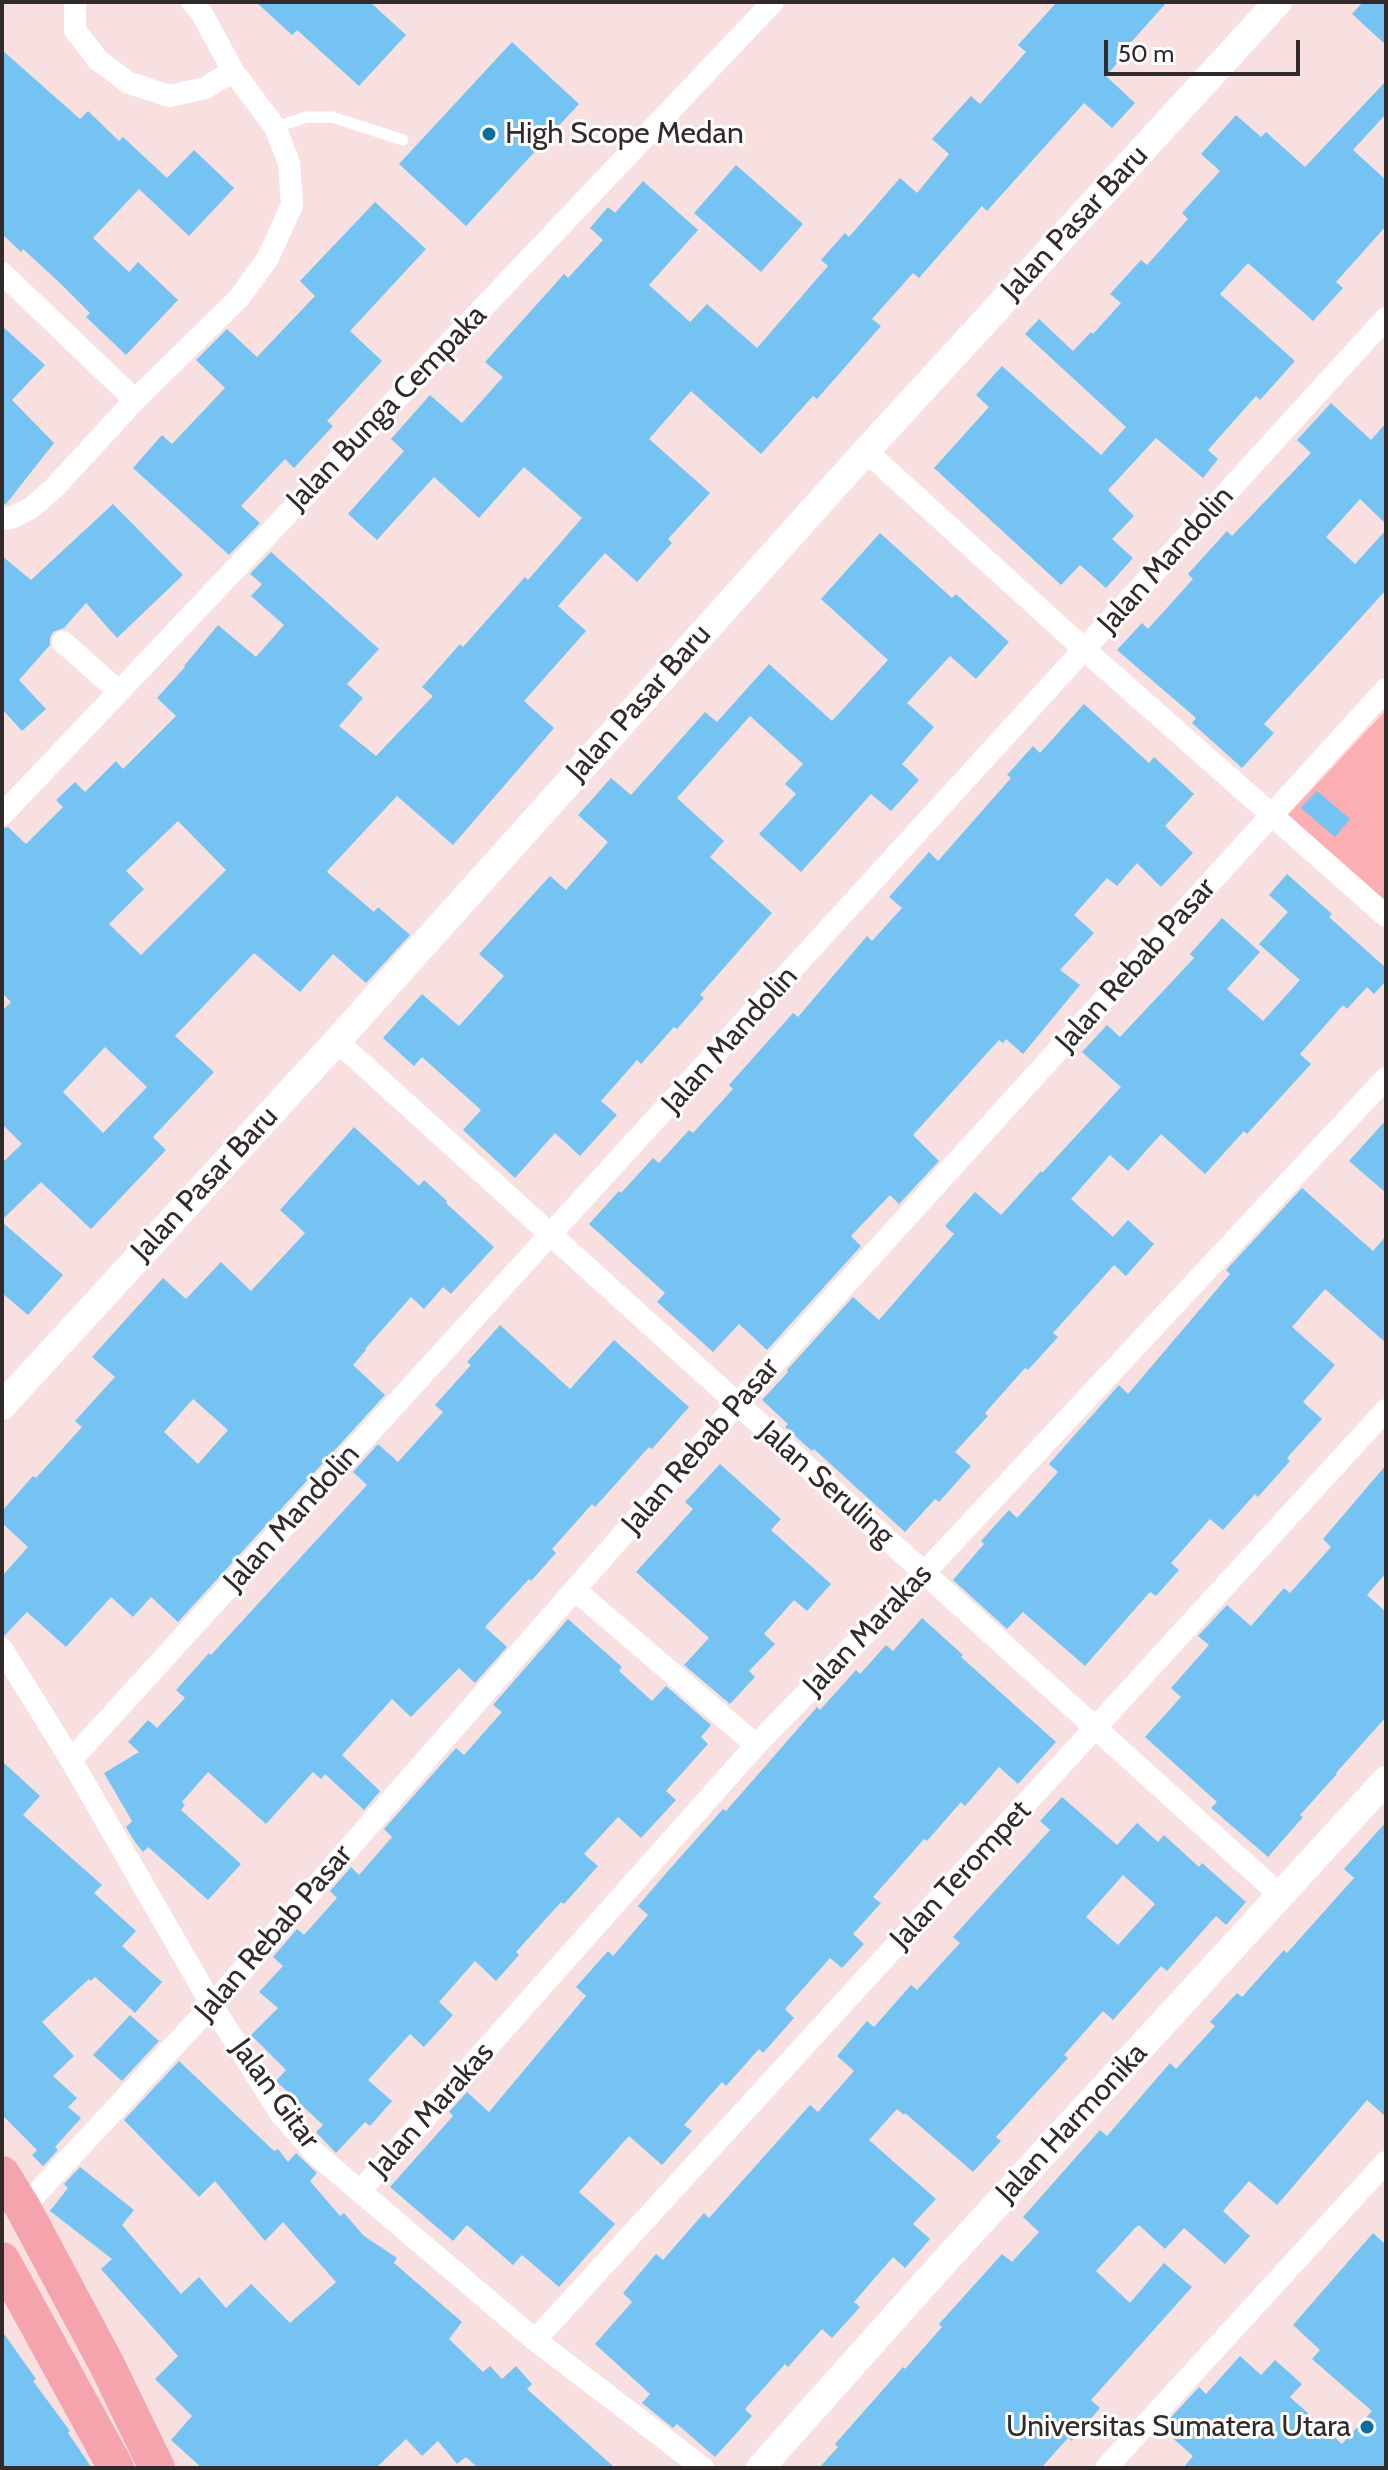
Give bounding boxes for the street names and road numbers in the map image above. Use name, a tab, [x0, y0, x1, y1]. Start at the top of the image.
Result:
street label: Jalan Pasar Baru	[994, 138, 1156, 308]
street label: Jalan Bunga Cempaka	[280, 298, 494, 518]
street label: Jalan Mandolin	[1091, 479, 1241, 641]
street label: Jalan Pasar Baru	[559, 617, 719, 789]
street label: Jalan Rebab Pasar	[1049, 871, 1223, 1059]
street label: Jalan Mandolin	[655, 959, 805, 1121]
street label: Jalan Pasar Baru	[124, 1099, 286, 1269]
street label: Jalan Rebab Pasar	[615, 1351, 787, 1541]
street label: Jalan Seruling	[751, 1414, 901, 1554]
street label: Jalan Mandolin	[217, 1437, 367, 1599]
street label: Jalan Marakas	[796, 1557, 940, 1703]
street label: Jalan Terompet	[883, 1793, 1039, 1957]
street label: Jalan Rebab Pasar	[188, 1838, 360, 2028]
street label: Jalan Gitar	[223, 2032, 327, 2156]
street label: Jalan Marakas	[362, 2035, 502, 2185]
street label: Jalan Harmonika	[989, 2036, 1155, 2210]

